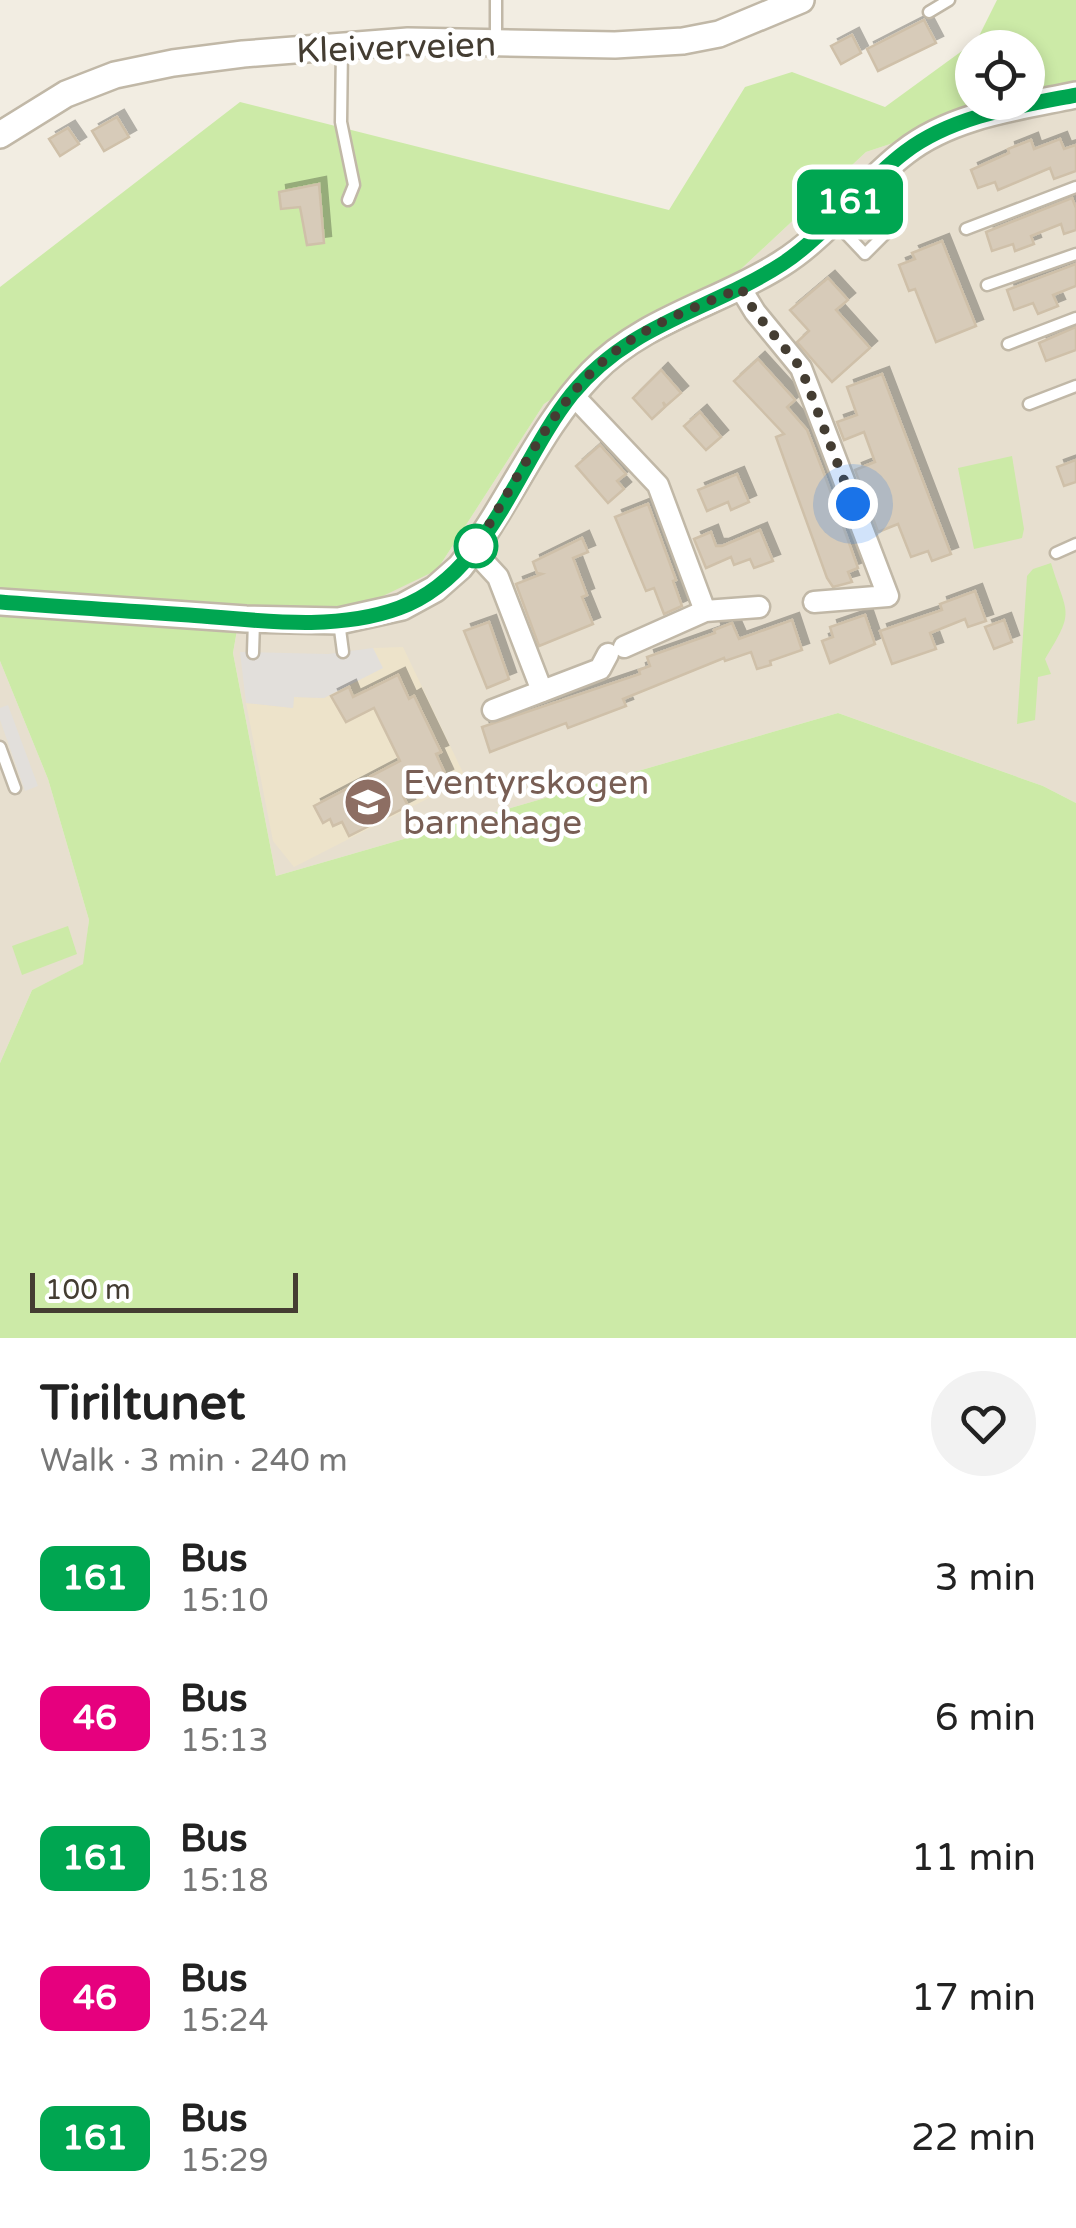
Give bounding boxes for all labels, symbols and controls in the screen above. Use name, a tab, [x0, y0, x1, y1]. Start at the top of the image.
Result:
street label: Kleiverveien	[295, 24, 497, 72]
map controls	[955, 30, 1045, 120]
button: locate	[955, 30, 1045, 120]
line badge: 161	[792, 170, 908, 234]
text: 161	[817, 181, 883, 223]
your location	[828, 479, 878, 529]
unlabelled marker	[455, 525, 497, 567]
place label: Eventyrskogen barnehage	[403, 762, 649, 844]
school or university icon: Eventyrskogen barnehage	[342, 776, 394, 828]
scale bar	[30, 1268, 298, 1312]
text: 100 m	[45, 1273, 131, 1307]
button: heart	[931, 1371, 1036, 1476]
text: Tiriltunet	[40, 1375, 245, 1433]
text: Walk · 3 min · 240 m	[40, 1442, 348, 1480]
text: Bus	[180, 1536, 247, 1582]
text: 3 min	[935, 1555, 1036, 1601]
text: 161	[62, 1557, 128, 1599]
text: 15:10	[180, 1582, 269, 1620]
text: Bus	[180, 1676, 247, 1722]
text: 6 min	[935, 1695, 1036, 1741]
text: 46	[73, 1697, 117, 1739]
text: 15:13	[180, 1722, 269, 1760]
text: Bus	[180, 1816, 247, 1862]
text: 11 min	[911, 1835, 1036, 1881]
text: 161	[62, 1837, 128, 1879]
text: 15:18	[180, 1862, 269, 1900]
text: Bus	[180, 1956, 247, 2002]
text: 17 min	[911, 1975, 1036, 2021]
text: 46	[73, 1977, 117, 2019]
text: 15:24	[180, 2002, 269, 2040]
text: Bus	[180, 2096, 247, 2142]
text: 22 min	[911, 2115, 1036, 2161]
text: 161	[62, 2117, 128, 2159]
text: 15:29	[180, 2142, 269, 2180]

